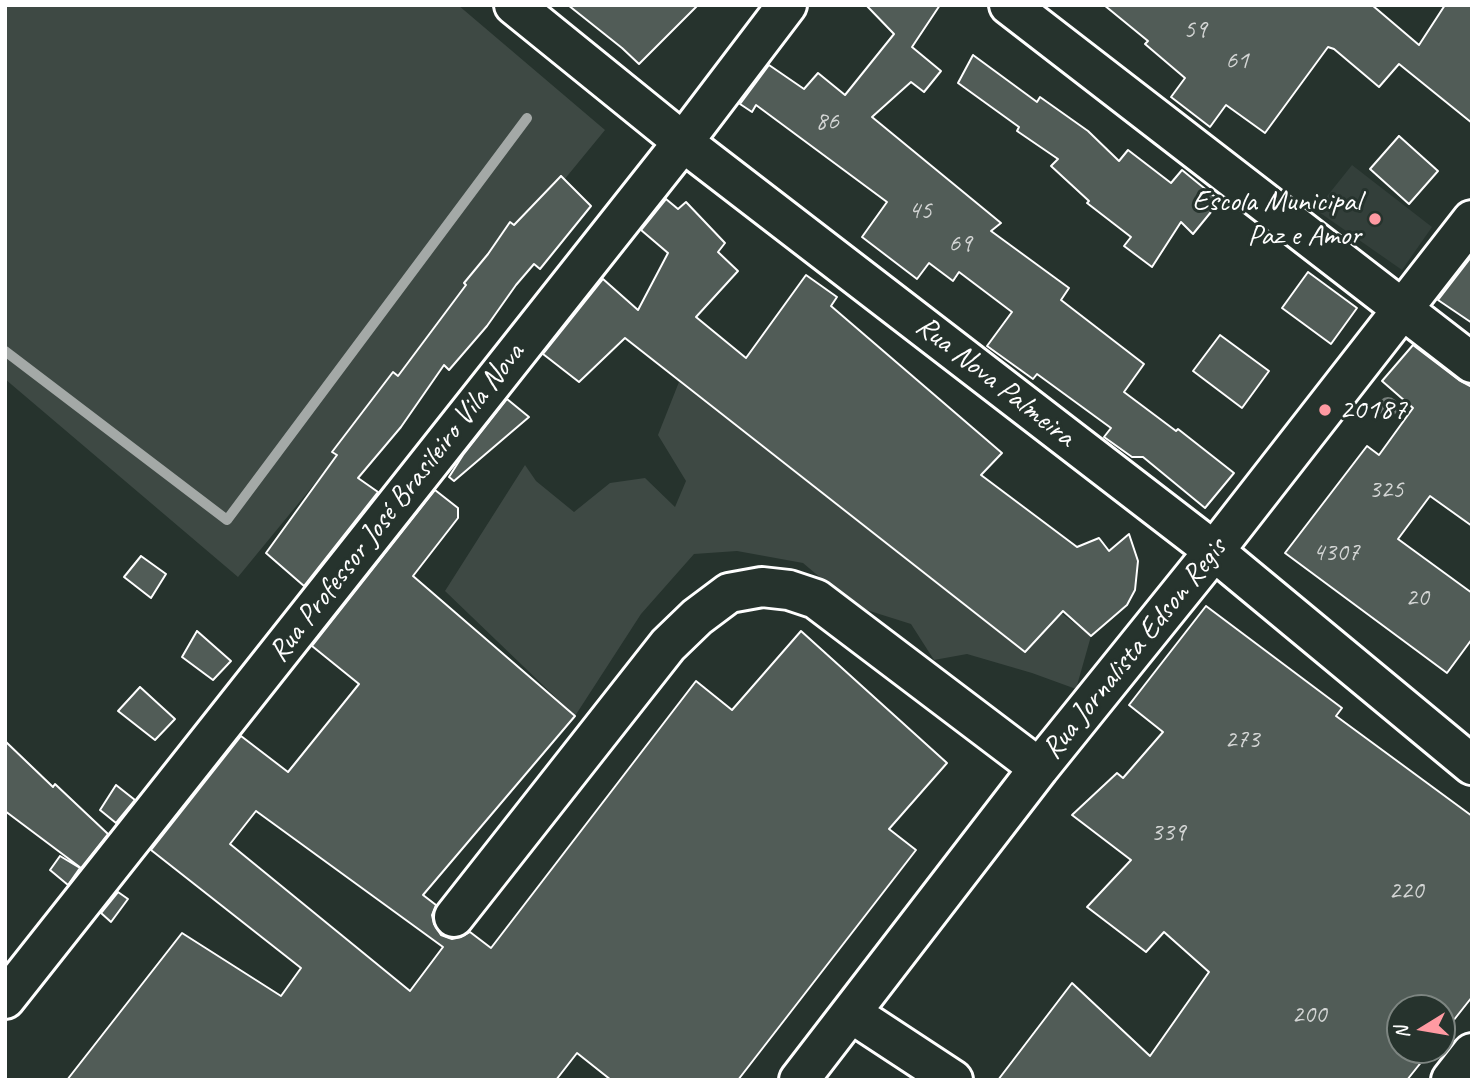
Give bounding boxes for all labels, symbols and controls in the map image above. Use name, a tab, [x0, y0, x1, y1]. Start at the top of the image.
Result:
house number: 59	[1183, 14, 1207, 46]
house number: 61	[1225, 45, 1249, 77]
house number: 86	[815, 106, 839, 138]
place label: Escola Municipal Paz e Amor	[1192, 184, 1361, 254]
house number: 45	[908, 195, 932, 227]
marker: Escola Municipal Paz e Amor	[1367, 211, 1383, 227]
house number: 69	[948, 228, 972, 260]
street label: Rua Nova Palmeira	[908, 309, 1082, 455]
street label: Rua Professor José Brasileiro Vila Nova	[261, 336, 533, 670]
place label: 20187	[1339, 392, 1406, 428]
marker: 20187	[1317, 402, 1333, 418]
house number: 325	[1368, 474, 1404, 506]
street label: Rua Jornalista Edson Regis	[1035, 531, 1235, 767]
house number: 4307	[1313, 537, 1359, 569]
house number: 20	[1405, 582, 1429, 614]
house number: 273	[1224, 724, 1260, 756]
house number: 339	[1150, 817, 1186, 849]
house number: 220	[1388, 875, 1424, 907]
north arrow	[1386, 994, 1456, 1064]
house number: 200	[1291, 999, 1327, 1031]
text: N	[1389, 1025, 1415, 1041]

